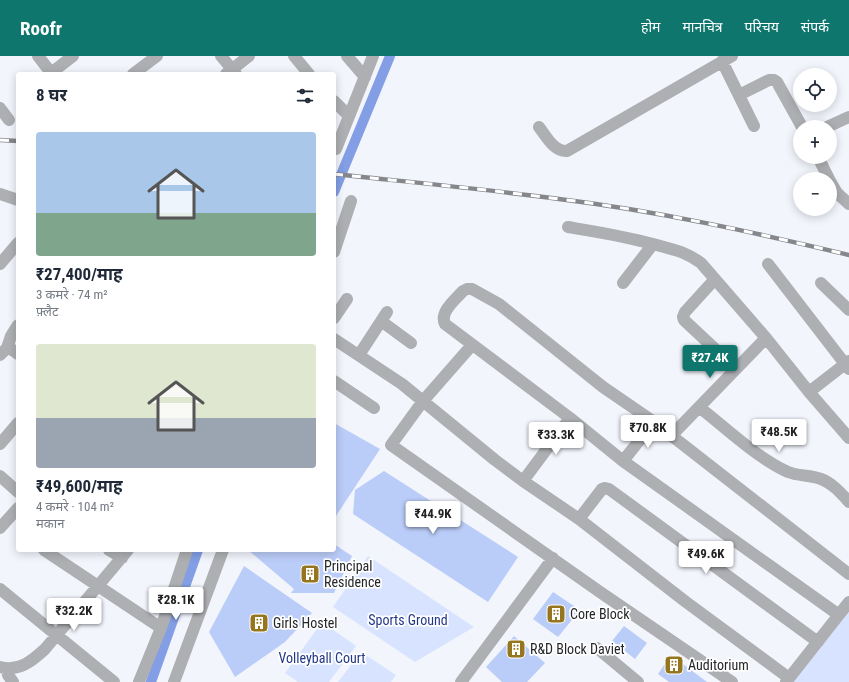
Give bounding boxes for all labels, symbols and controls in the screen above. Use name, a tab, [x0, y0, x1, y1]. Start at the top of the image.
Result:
text: Roofr	[20, 17, 62, 40]
text: होम	[641, 19, 660, 35]
text: मानचित्र	[682, 19, 723, 35]
text: परिचय	[745, 19, 779, 35]
text: संपर्क	[801, 19, 829, 35]
map controls	[793, 68, 837, 216]
button: locate	[793, 68, 837, 112]
text: 8 घर	[36, 85, 67, 105]
icon: filters	[294, 85, 316, 107]
button: +	[793, 120, 837, 164]
icon: home	[140, 158, 212, 230]
button: −	[793, 172, 837, 216]
text: ₹27,400/माह	[36, 264, 123, 284]
text: 3 कमरे · 74 m²	[36, 287, 108, 302]
text: फ़्लैट	[36, 304, 59, 319]
pin: ₹27.4K	[677, 345, 743, 379]
text: ₹27.4K	[692, 350, 728, 365]
icon: home	[140, 370, 212, 442]
pin: ₹70.8K	[615, 415, 681, 449]
pin: ₹48.5K	[746, 419, 812, 453]
text: ₹70.8K	[630, 420, 666, 435]
pin: ₹33.3K	[523, 422, 589, 456]
text: ₹48.5K	[761, 424, 797, 439]
text: ₹33.3K	[538, 427, 574, 442]
text: ₹49,600/माह	[36, 476, 123, 496]
text: 4 कमरे · 104 m²	[36, 499, 114, 514]
pin: ₹44.9K	[400, 501, 466, 535]
text: ₹44.9K	[415, 506, 451, 521]
text: मकान	[36, 516, 64, 531]
pin: ₹49.6K	[673, 541, 739, 575]
text: ₹49.6K	[688, 546, 724, 561]
place label: Principal Residence	[324, 558, 381, 590]
building icon: Principal Residence	[299, 563, 321, 585]
pin: ₹28.1K	[143, 587, 209, 621]
text: ₹28.1K	[158, 592, 194, 607]
pin: ₹32.2K	[41, 598, 107, 632]
text: ₹32.2K	[56, 603, 92, 618]
building icon: Core Block	[545, 603, 567, 625]
place label: Core Block	[570, 606, 630, 622]
building icon: Girls Hostel	[248, 612, 270, 634]
park label: Sports Ground	[368, 612, 448, 628]
place label: Girls Hostel	[273, 615, 338, 631]
building icon: R&D Block Daviet	[505, 638, 527, 660]
place label: R&D Block Daviet	[530, 641, 625, 657]
park label: Volleyball Court	[278, 650, 366, 666]
building icon: Auditorium	[663, 654, 685, 676]
place label: Auditorium	[688, 657, 749, 673]

